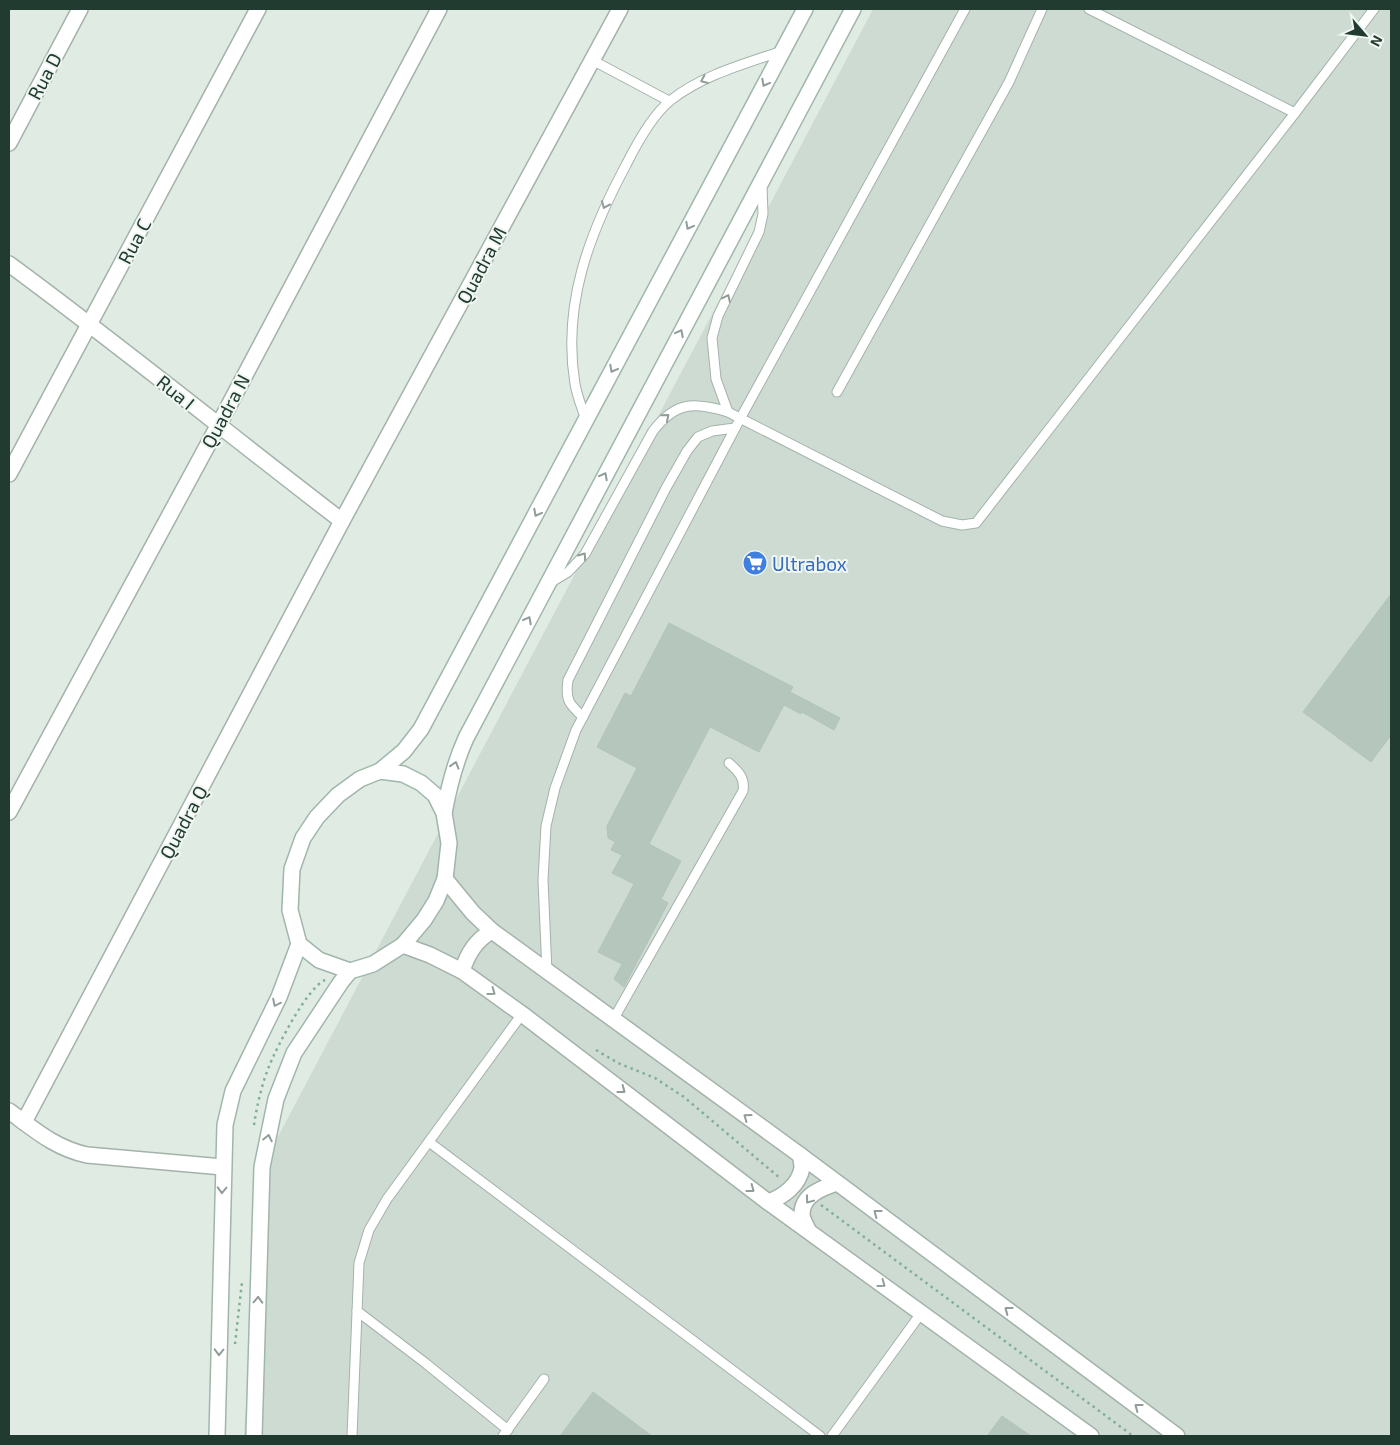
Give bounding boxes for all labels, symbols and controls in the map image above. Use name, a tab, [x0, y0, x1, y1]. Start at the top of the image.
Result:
north arrow	[1340, 10, 1390, 60]
text: N	[1367, 33, 1387, 50]
street label: Rua D	[22, 49, 66, 103]
one-way arrow	[700, 74, 709, 85]
one-way arrow	[761, 77, 771, 86]
one-way arrow	[601, 200, 612, 209]
street label: Rua C	[113, 214, 156, 268]
one-way arrow	[685, 221, 695, 230]
street label: Quadra M	[451, 223, 511, 307]
one-way arrow	[721, 294, 731, 303]
one-way arrow	[674, 329, 684, 338]
one-way arrow	[609, 364, 619, 373]
street label: Rua I	[152, 370, 200, 414]
street label: Quadra N	[196, 370, 254, 452]
one-way arrow	[660, 415, 669, 423]
one-way arrow	[598, 473, 608, 482]
one-way arrow	[533, 508, 543, 517]
supermarket icon: Ultrabox	[742, 550, 768, 576]
one-way arrow	[577, 552, 586, 562]
place label: Ultrabox	[772, 552, 847, 575]
one-way arrow	[522, 616, 532, 625]
one-way arrow	[449, 761, 459, 770]
street label: Quadra Q	[154, 781, 212, 863]
one-way arrow	[486, 986, 496, 995]
one-way arrow	[272, 998, 282, 1007]
one-way arrow	[616, 1084, 626, 1093]
one-way arrow	[743, 1114, 753, 1123]
one-way arrow	[262, 1134, 273, 1143]
one-way arrow	[745, 1183, 754, 1191]
one-way arrow	[217, 1186, 227, 1194]
one-way arrow	[806, 1194, 815, 1204]
one-way arrow	[874, 1211, 883, 1219]
one-way arrow	[876, 1278, 886, 1287]
one-way arrow	[252, 1296, 263, 1304]
one-way arrow	[1004, 1307, 1014, 1316]
one-way arrow	[214, 1348, 224, 1356]
one-way arrow	[1134, 1404, 1144, 1413]

